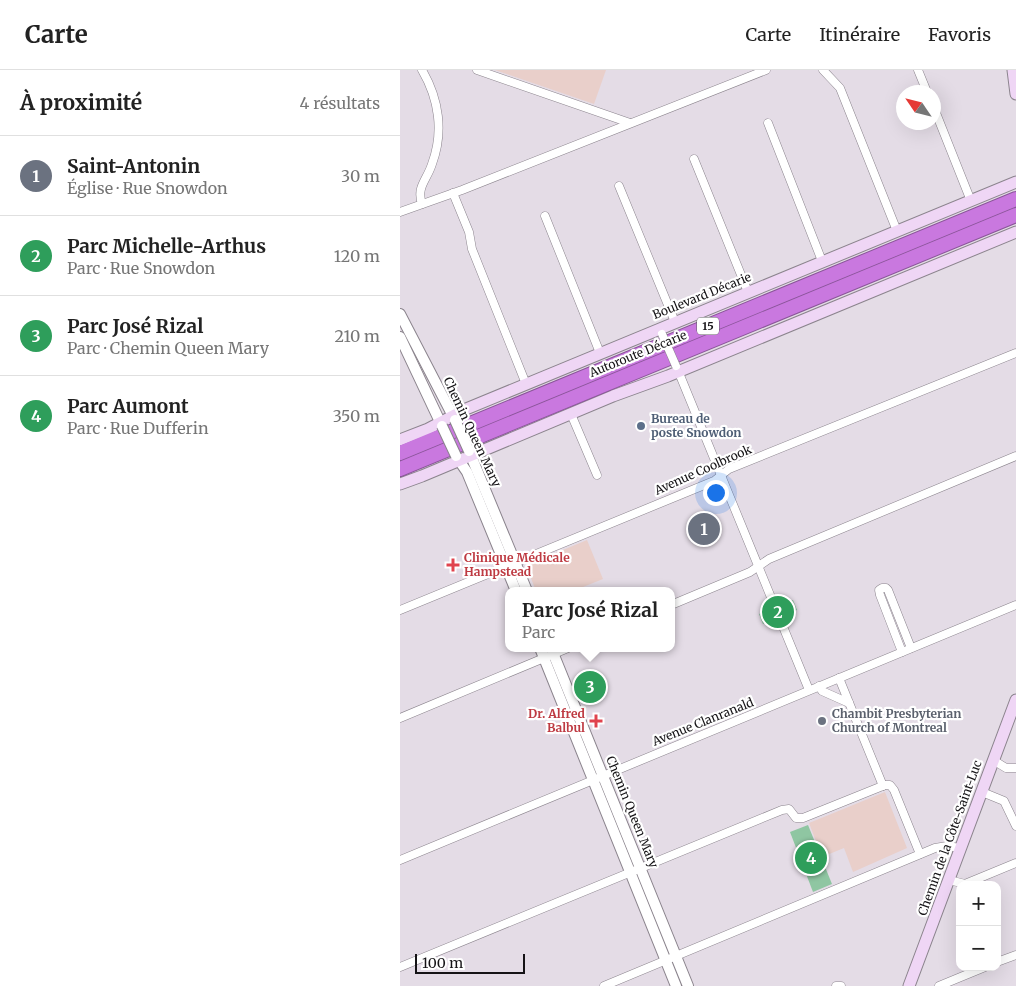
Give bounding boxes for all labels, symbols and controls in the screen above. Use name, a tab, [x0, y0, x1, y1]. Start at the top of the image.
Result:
text: Carte	[25, 19, 88, 50]
text: Carte	[745, 23, 791, 46]
text: Itinéraire	[819, 23, 900, 46]
text: Favoris	[928, 23, 991, 46]
north arrow	[896, 85, 941, 130]
text: À proximité	[20, 89, 142, 116]
text: 4 résultats	[300, 93, 380, 113]
text: Saint-Antonin	[67, 154, 200, 178]
text: 1	[32, 166, 40, 186]
text: 30 m	[341, 166, 380, 186]
text: Église · Rue Snowdon	[67, 178, 228, 198]
text: Parc Michelle-Arthus	[67, 234, 266, 258]
text: 2	[31, 246, 41, 266]
text: 120 m	[334, 246, 380, 266]
text: Parc · Rue Snowdon	[67, 258, 215, 278]
street label: Boulevard Décarie	[650, 269, 753, 322]
text: Parc José Rizal	[67, 314, 203, 338]
road number: 15	[697, 318, 719, 334]
text: 3	[31, 326, 41, 346]
text: 210 m	[335, 326, 380, 346]
street label: Autoroute Décarie	[586, 327, 689, 380]
text: Parc · Chemin Queen Mary	[67, 338, 269, 358]
street label: Chemin Queen Mary	[440, 375, 504, 489]
text: Parc Aumont	[67, 394, 189, 418]
text: 4	[31, 406, 41, 426]
text: 350 m	[333, 406, 380, 426]
place label: Bureau de poste Snowdon	[651, 411, 741, 440]
text: Parc · Rue Dufferin	[67, 418, 209, 438]
marker: Bureau de poste Snowdon	[635, 420, 647, 432]
street label: Avenue Coolbrook	[651, 441, 754, 498]
your location	[703, 480, 729, 506]
pin: 1	[688, 510, 720, 548]
place label: Clinique Médicale Hampstead	[464, 550, 570, 579]
marker: Clinique Médicale Hampstead	[446, 558, 460, 572]
popup	[505, 587, 675, 652]
pin: 2	[762, 593, 794, 631]
text: Parc José Rizal	[522, 598, 658, 622]
text: Parc	[522, 622, 555, 642]
pin: 3	[574, 668, 606, 706]
street label: Avenue Clanranald	[649, 694, 756, 749]
place label: Dr. Alfred Balbul	[528, 706, 586, 735]
place label: Chambit Presbyterian Church of Montreal	[832, 706, 961, 735]
marker: Dr. Alfred Balbul	[589, 714, 603, 728]
marker: Chambit Presbyterian Church of Montreal	[816, 715, 828, 727]
street label: Chemin Queen Mary	[603, 754, 662, 870]
street label: Chemin de la Côte-Saint-Luc	[914, 758, 985, 918]
pin: 4	[795, 839, 827, 877]
map controls	[956, 881, 1001, 971]
button: +	[956, 881, 1001, 926]
button: −	[956, 926, 1001, 971]
scale bar	[415, 951, 525, 974]
text: 100 m	[422, 954, 463, 972]

